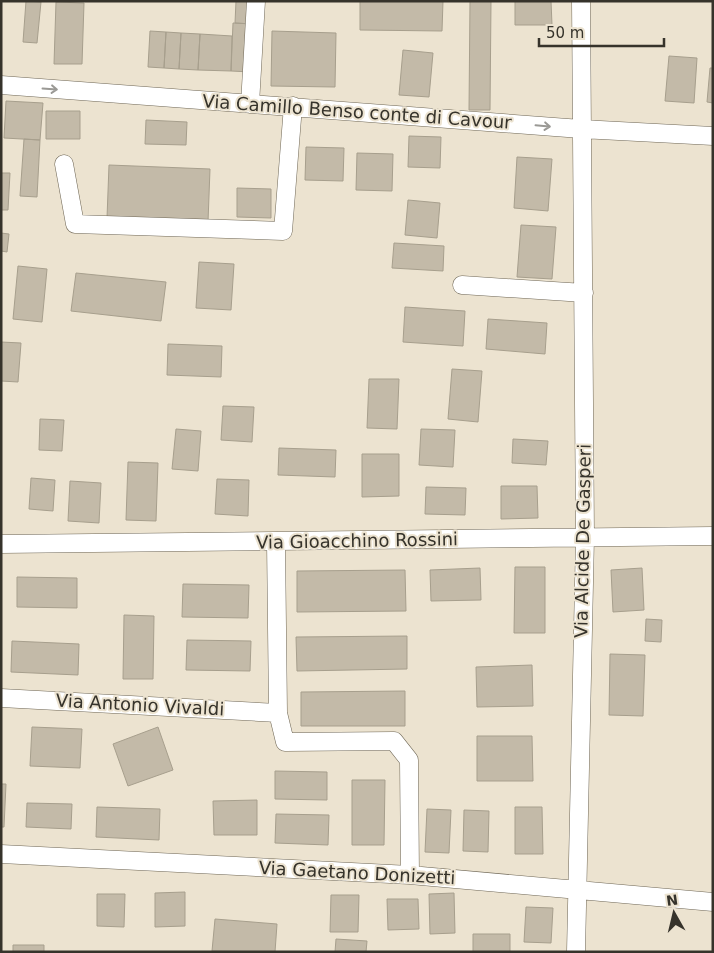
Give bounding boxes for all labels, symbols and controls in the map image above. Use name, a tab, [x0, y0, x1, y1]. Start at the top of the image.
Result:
scale bar	[539, 15, 664, 47]
text: 50 m	[546, 24, 584, 42]
one-way arrow	[42, 84, 58, 93]
street label: Via Camillo Benso conte di Cavour	[202, 90, 513, 133]
one-way arrow	[535, 122, 551, 131]
street label: Via Alcide De Gasperi	[570, 444, 595, 638]
street label: Via Gioacchino Rossini	[256, 528, 458, 553]
street label: Via Antonio Vivaldi	[55, 690, 225, 719]
street label: Via Gaetano Donizetti	[258, 857, 456, 888]
north arrow	[649, 888, 699, 938]
text: N	[665, 891, 679, 909]

